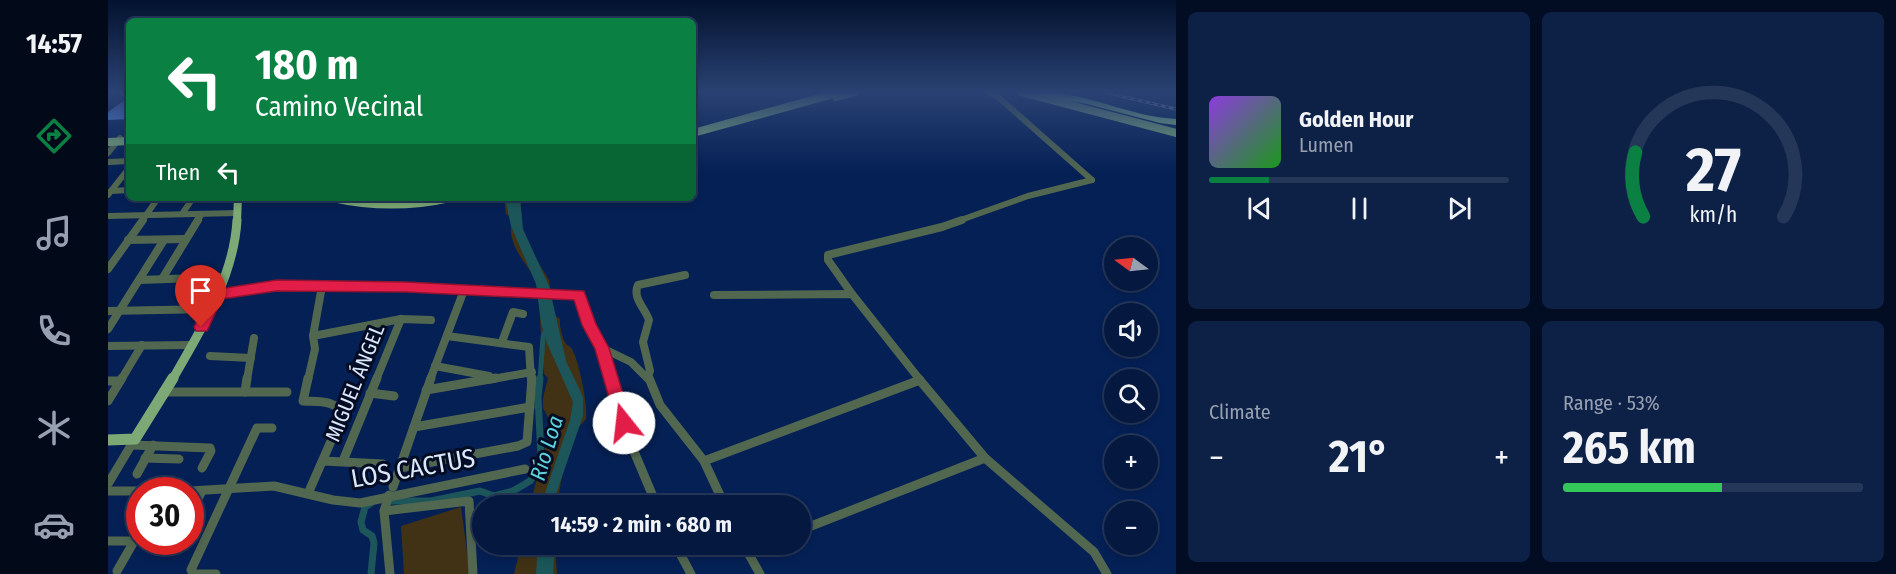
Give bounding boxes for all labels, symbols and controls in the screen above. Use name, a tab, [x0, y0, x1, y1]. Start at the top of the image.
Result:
text: 14:57	[26, 28, 82, 60]
text: 180 m	[255, 40, 359, 90]
icon: left	[156, 42, 234, 120]
text: Camino Vecinal	[255, 91, 423, 123]
text: Golden Hour	[1299, 106, 1413, 133]
icon: directions	[33, 115, 75, 157]
text: Lumen	[1299, 133, 1354, 157]
text: 27	[1684, 134, 1741, 209]
icon: left	[212, 156, 245, 189]
text: Then	[156, 159, 200, 186]
icon: previous	[1243, 192, 1276, 225]
icon: pause	[1343, 192, 1376, 225]
icon: next	[1443, 192, 1476, 225]
text: km/h	[1689, 203, 1737, 229]
icon: music	[33, 212, 75, 254]
north arrow	[1104, 237, 1158, 291]
map controls	[1104, 237, 1158, 555]
pin	[175, 265, 226, 327]
icon: arrive	[184, 274, 217, 307]
button: sound	[1104, 303, 1158, 357]
icon: phone	[33, 310, 75, 352]
street label: MIGUEL ÁNGEL	[320, 320, 391, 445]
button: search	[1104, 369, 1158, 423]
position arrow	[592, 391, 656, 455]
text: Range · 53%	[1563, 391, 1660, 415]
text: Climate	[1209, 400, 1271, 424]
icon: climate	[33, 407, 75, 449]
water label: Río Loa	[524, 413, 569, 484]
text: 265 km	[1563, 421, 1696, 475]
text: 21°	[1329, 430, 1389, 484]
button: +	[1104, 435, 1158, 489]
text: −	[1209, 438, 1224, 478]
text: +	[1494, 438, 1509, 478]
street label: LOS CACTUS	[349, 442, 477, 495]
speed limit sign: 30	[126, 477, 204, 555]
button: −	[1104, 501, 1158, 555]
icon: car	[33, 504, 75, 546]
text: 14:59 · 2 min · 680 m	[551, 511, 732, 538]

